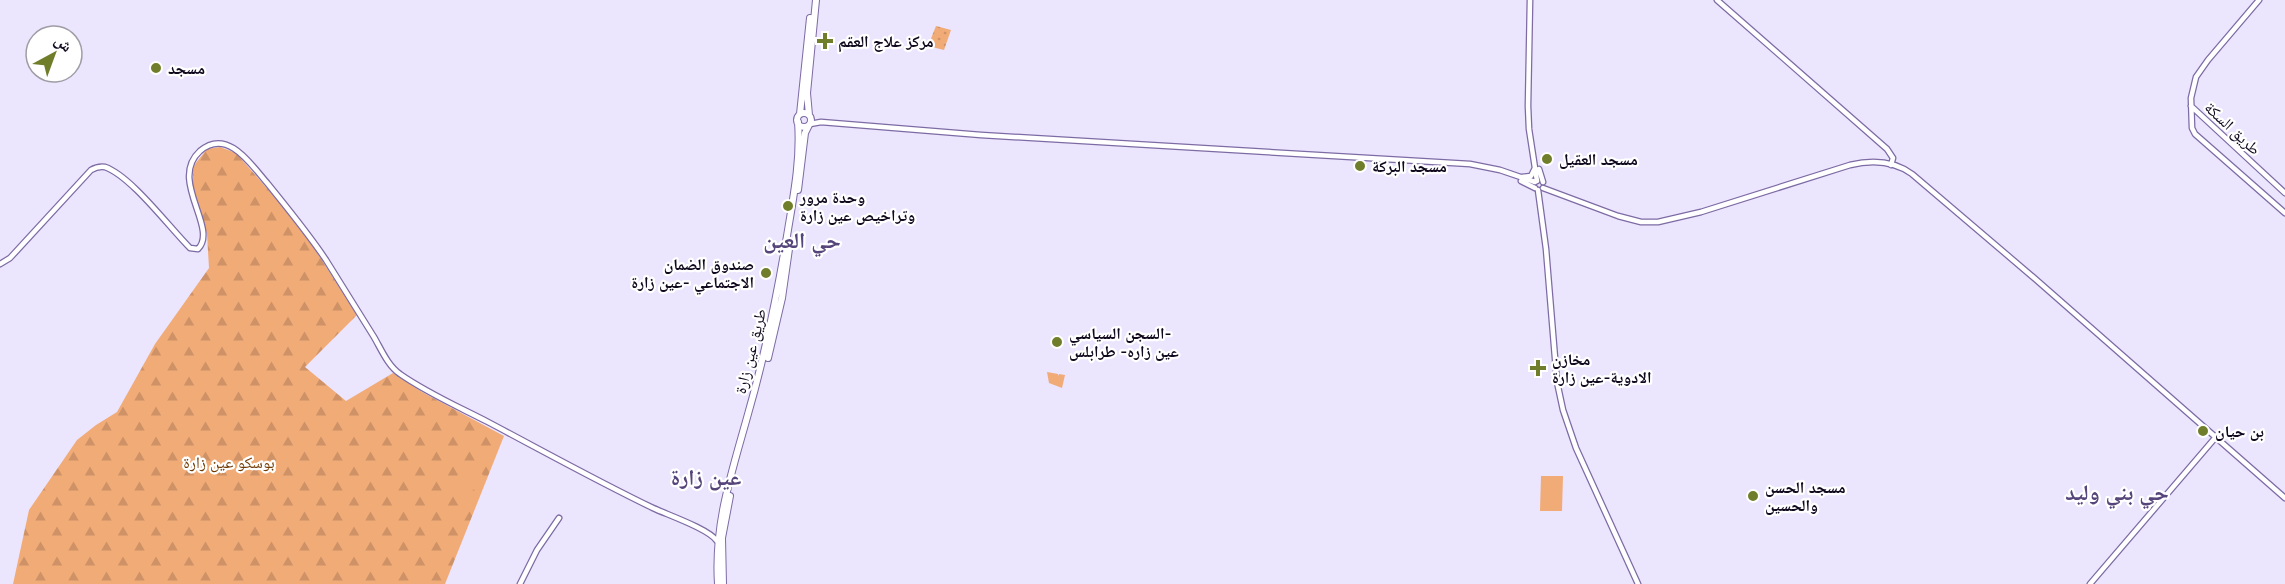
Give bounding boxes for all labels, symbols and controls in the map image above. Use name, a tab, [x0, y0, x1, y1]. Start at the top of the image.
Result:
north arrow	[24, 24, 84, 84]
text: ش	[51, 30, 77, 56]
place label: مركز علاج العقم	[838, 31, 934, 53]
marker: مركز علاج العقم	[816, 32, 834, 50]
place label: مسجد	[168, 58, 205, 78]
marker: مسجد	[149, 61, 163, 75]
street label: طريق السكة	[2200, 97, 2265, 160]
place label: مسجد العقيل	[1559, 149, 1638, 169]
marker: مسجد العقيل	[1540, 152, 1554, 166]
place label: مسجد البركة	[1372, 156, 1447, 176]
marker: مسجد البركة	[1353, 159, 1367, 173]
place label: وحدة مرور وتراخيص عين زارة	[799, 187, 915, 225]
marker: وحدة مرور وتراخيص عين زارة	[781, 199, 795, 213]
district label: حي العين	[763, 226, 841, 257]
place label: صندوق الضمان الاجتماعي -عين زارة	[631, 254, 754, 295]
marker: صندوق الضمان الاجتماعي -عين زارة	[759, 266, 773, 280]
street label: طريق عين زارة	[730, 306, 771, 396]
place label: السجن السياسي- عين زاره- طرابلس	[1069, 323, 1179, 361]
marker: السجن السياسي- عين زاره- طرابلس	[1050, 335, 1064, 349]
place label: مخازن الادوية-عين زارة	[1552, 349, 1652, 387]
marker: مخازن الادوية-عين زارة	[1529, 359, 1547, 377]
place label: بن حيان	[2215, 421, 2264, 441]
marker: بن حيان	[2196, 424, 2210, 438]
park label: بوسكو عين زارة	[183, 452, 275, 473]
district label: عين زارة	[671, 463, 741, 491]
place label: مسجد الحسن والحسين	[1765, 477, 1846, 515]
district label: حي بني وليد	[2065, 478, 2169, 509]
marker: مسجد الحسن والحسين	[1746, 489, 1760, 503]

